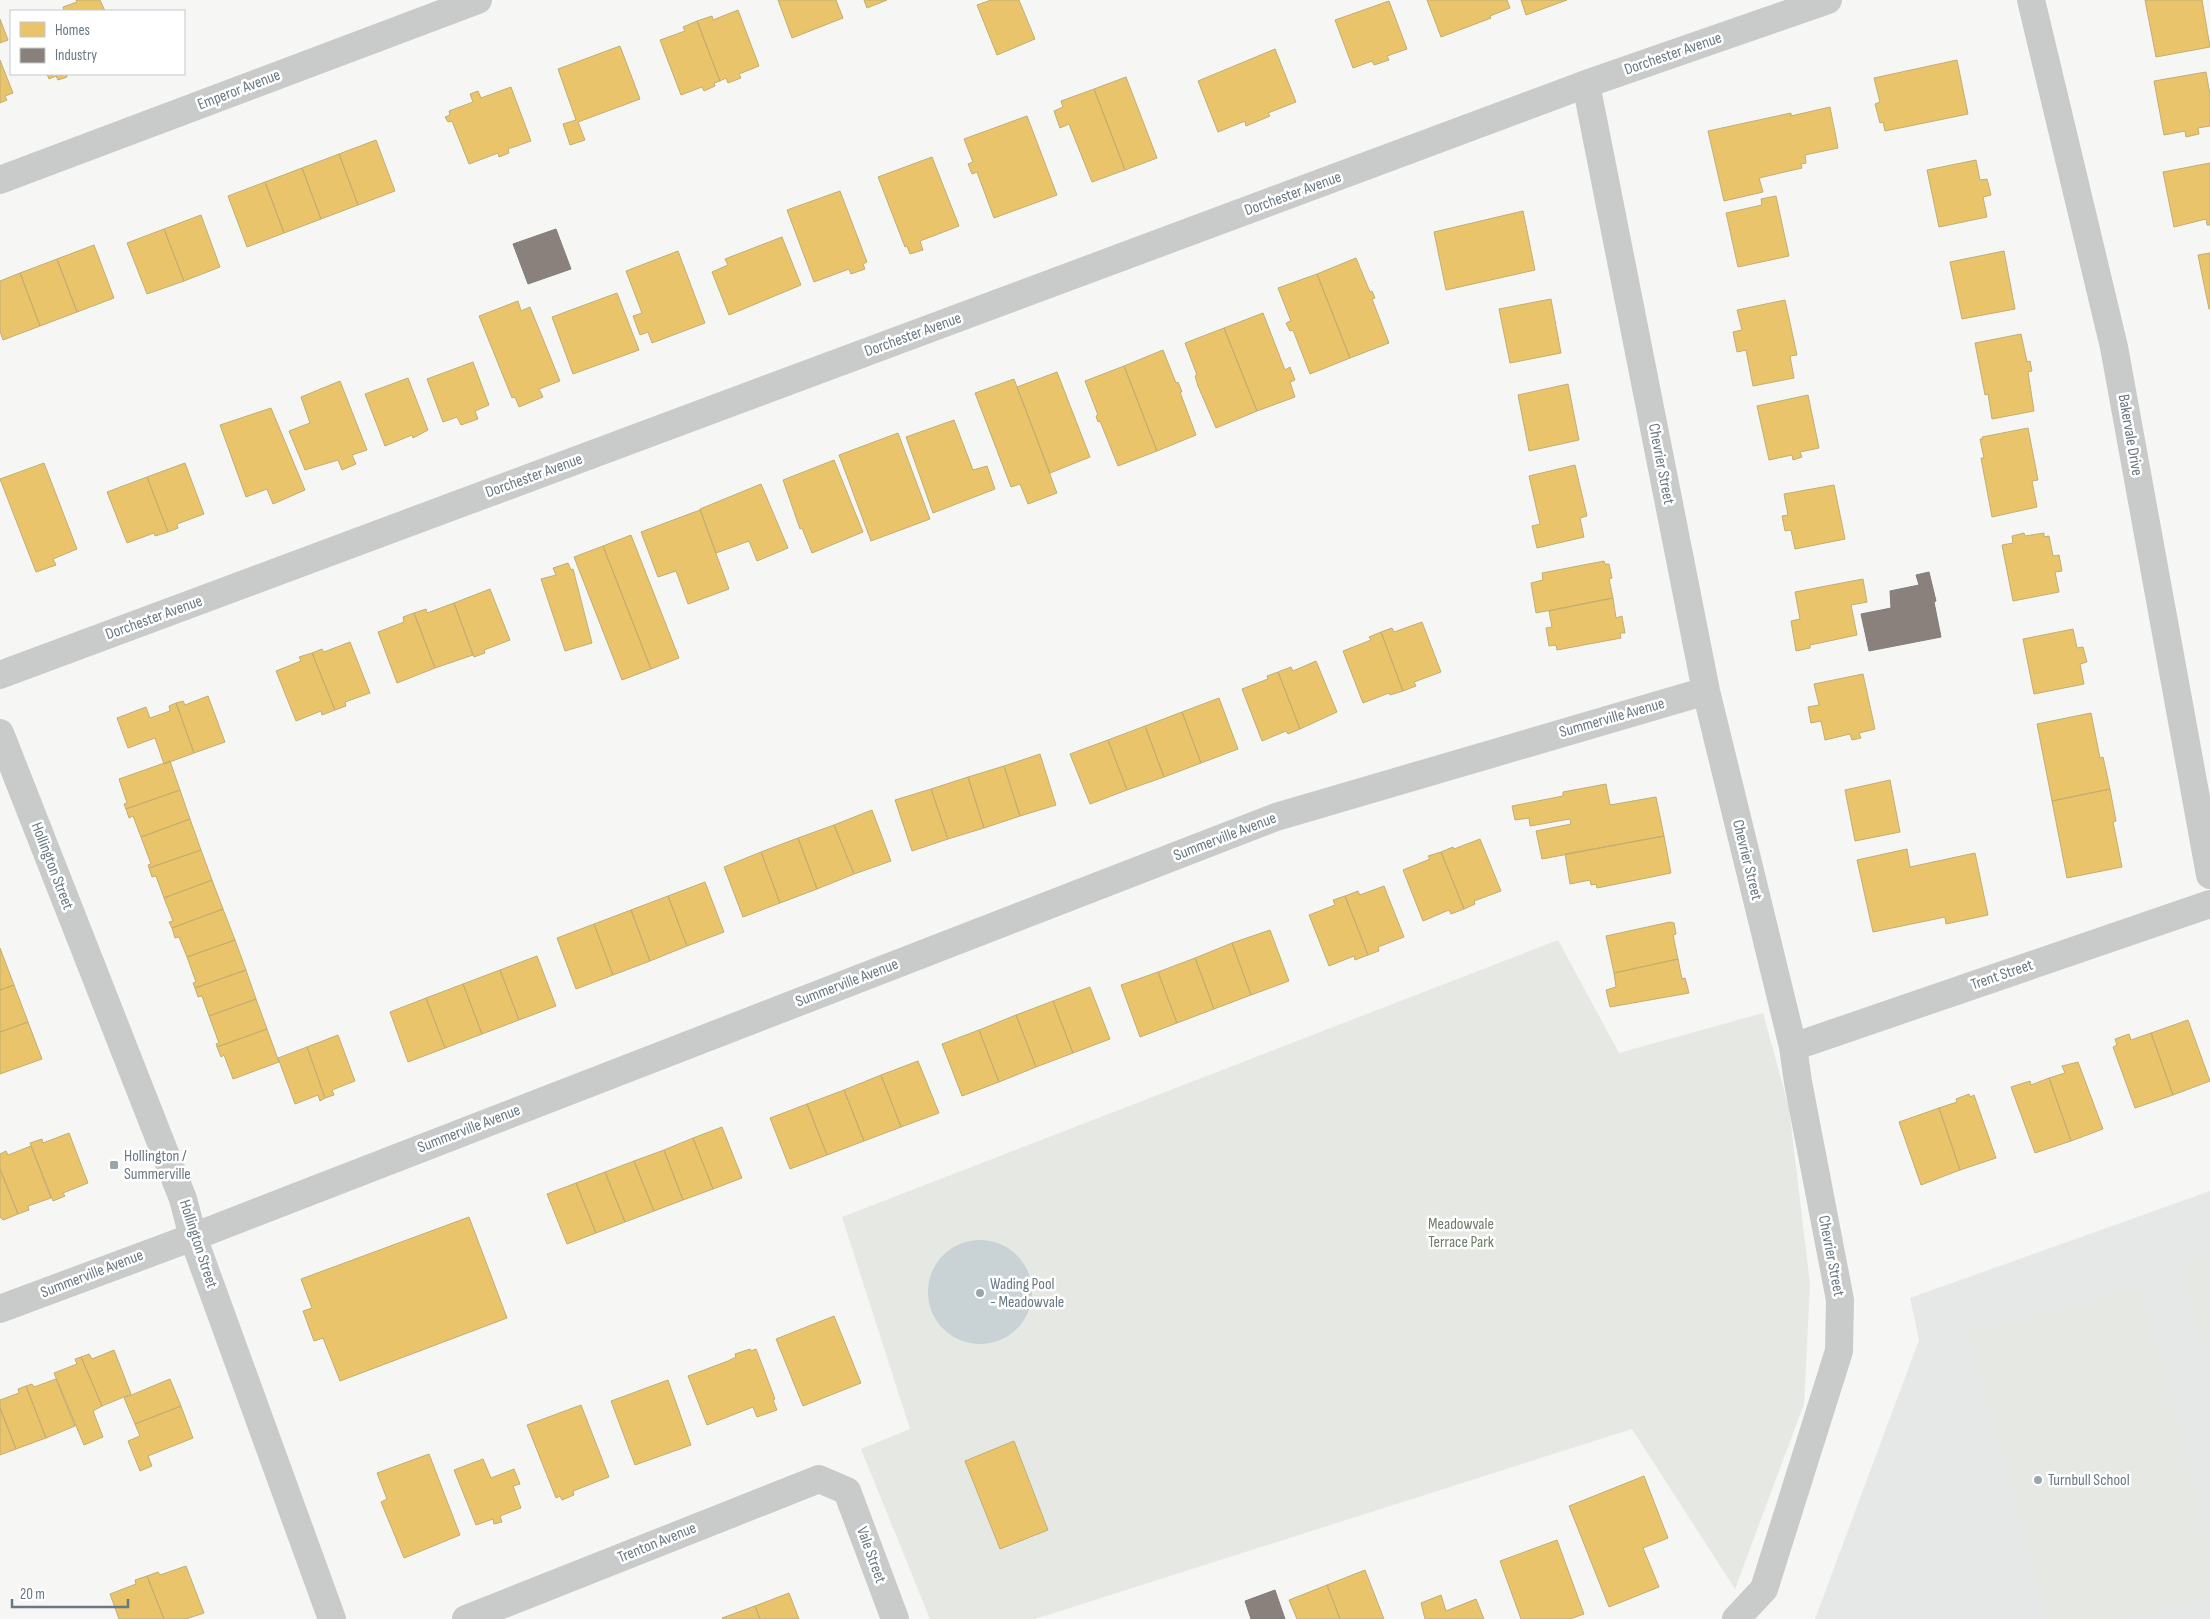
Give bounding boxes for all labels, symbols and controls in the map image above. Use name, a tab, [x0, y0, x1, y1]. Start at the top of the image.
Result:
legend	[10, 10, 185, 75]
text: Homes	[55, 21, 90, 40]
street label: Dorchester Avenue	[1622, 28, 1724, 80]
text: Industry	[55, 46, 97, 65]
street label: Emperor Avenue	[195, 66, 283, 114]
street label: Dorchester Avenue	[1242, 168, 1344, 220]
street label: Dorchester Avenue	[862, 309, 964, 361]
street label: Bakervale Drive	[2113, 393, 2147, 477]
street label: Chevrier Street	[1644, 422, 1678, 506]
street label: Dorchester Avenue	[483, 450, 585, 502]
street label: Dorchester Avenue	[103, 592, 205, 644]
street label: Summerville Avenue	[1557, 694, 1667, 742]
street label: Summerville Avenue	[1171, 809, 1279, 865]
street label: Chevrier Street	[1728, 818, 1766, 902]
street label: Hollington Street	[27, 820, 77, 912]
street label: Summerville Avenue	[793, 955, 901, 1011]
street label: Trent Street	[1969, 956, 2036, 994]
street label: Summerville Avenue	[415, 1101, 523, 1157]
place label: Hollington / Summerville	[124, 1147, 191, 1184]
marker: Hollington / Summerville	[108, 1159, 120, 1171]
street label: Hollington Street	[175, 1197, 221, 1291]
street label: Chevrier Street	[1814, 1214, 1848, 1298]
park label: Meadowvale Terrace Park	[1428, 1215, 1494, 1252]
street label: Summerville Avenue	[38, 1246, 146, 1302]
place label: Wading Pool - Meadowvale	[990, 1275, 1064, 1312]
marker: Wading Pool - Meadowvale	[974, 1287, 986, 1299]
place label: Turnbull School	[2048, 1471, 2130, 1490]
marker: Turnbull School	[2032, 1474, 2044, 1486]
street label: Trenton Avenue	[615, 1519, 699, 1567]
street label: Vale Street	[852, 1524, 890, 1586]
scale bar	[12, 1576, 129, 1608]
text: 20 m	[20, 1585, 45, 1604]

